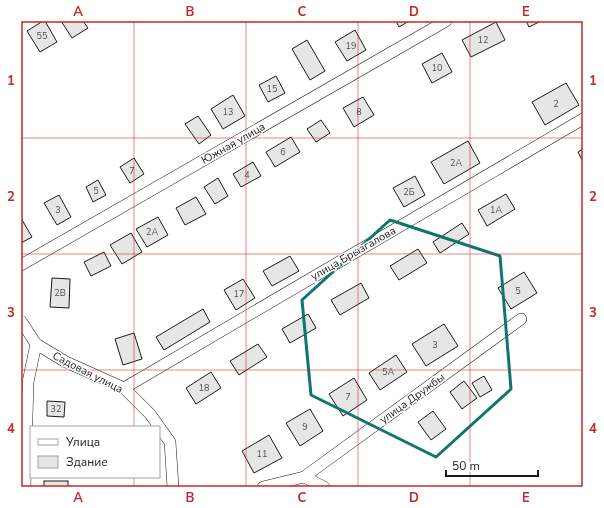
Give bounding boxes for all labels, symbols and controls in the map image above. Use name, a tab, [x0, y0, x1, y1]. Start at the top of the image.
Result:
text: A	[73, 3, 83, 21]
text: B	[186, 3, 195, 21]
text: C	[298, 3, 307, 21]
text: D	[409, 3, 419, 21]
text: E	[522, 3, 530, 21]
house number: 55	[37, 30, 47, 42]
house number: 12	[478, 34, 488, 46]
house number: 19	[346, 40, 356, 52]
house number: 10	[432, 62, 442, 74]
text: 1	[7, 72, 15, 90]
text: 1	[589, 72, 597, 90]
house number: 15	[267, 83, 277, 95]
house number: 2	[553, 98, 559, 110]
house number: 13	[223, 106, 233, 118]
house number: 8	[356, 106, 362, 118]
street label: Южная улица	[198, 119, 268, 168]
house number: 6	[280, 146, 286, 158]
house number: 2А	[450, 157, 462, 169]
house number: 7	[129, 165, 135, 177]
house number: 4	[244, 169, 250, 181]
house number: 5	[93, 185, 99, 197]
house number: 2Б	[403, 186, 415, 198]
text: 2	[7, 188, 15, 206]
text: 2	[589, 188, 597, 206]
house number: 3	[55, 204, 61, 216]
house number: 1А	[490, 204, 502, 216]
street label: улица Брызгалова	[308, 223, 399, 284]
house number: 2А	[146, 226, 158, 238]
house number: 5	[515, 285, 521, 297]
house number: 2В	[54, 287, 66, 299]
house number: 17	[234, 288, 244, 300]
text: 3	[7, 304, 15, 322]
text: 3	[589, 304, 597, 322]
house number: 3	[432, 339, 438, 351]
street label: Садовая улица	[50, 348, 126, 397]
house number: 5А	[382, 366, 394, 378]
street label: улица Дружбы	[377, 370, 448, 427]
house number: 18	[199, 382, 209, 394]
house number: 7	[345, 391, 351, 403]
house number: 32	[51, 403, 61, 415]
text: 4	[7, 420, 15, 438]
text: 4	[589, 420, 597, 438]
house number: 9	[302, 421, 308, 433]
legend	[30, 426, 160, 478]
text: Улица	[65, 434, 100, 450]
house number: 11	[257, 448, 267, 460]
scale bar	[446, 452, 538, 478]
text: Здание	[66, 454, 108, 470]
text: 50 m	[452, 458, 480, 474]
text: A	[73, 489, 83, 507]
text: B	[186, 489, 195, 507]
text: C	[298, 489, 307, 507]
text: D	[409, 489, 419, 507]
text: E	[522, 489, 530, 507]

